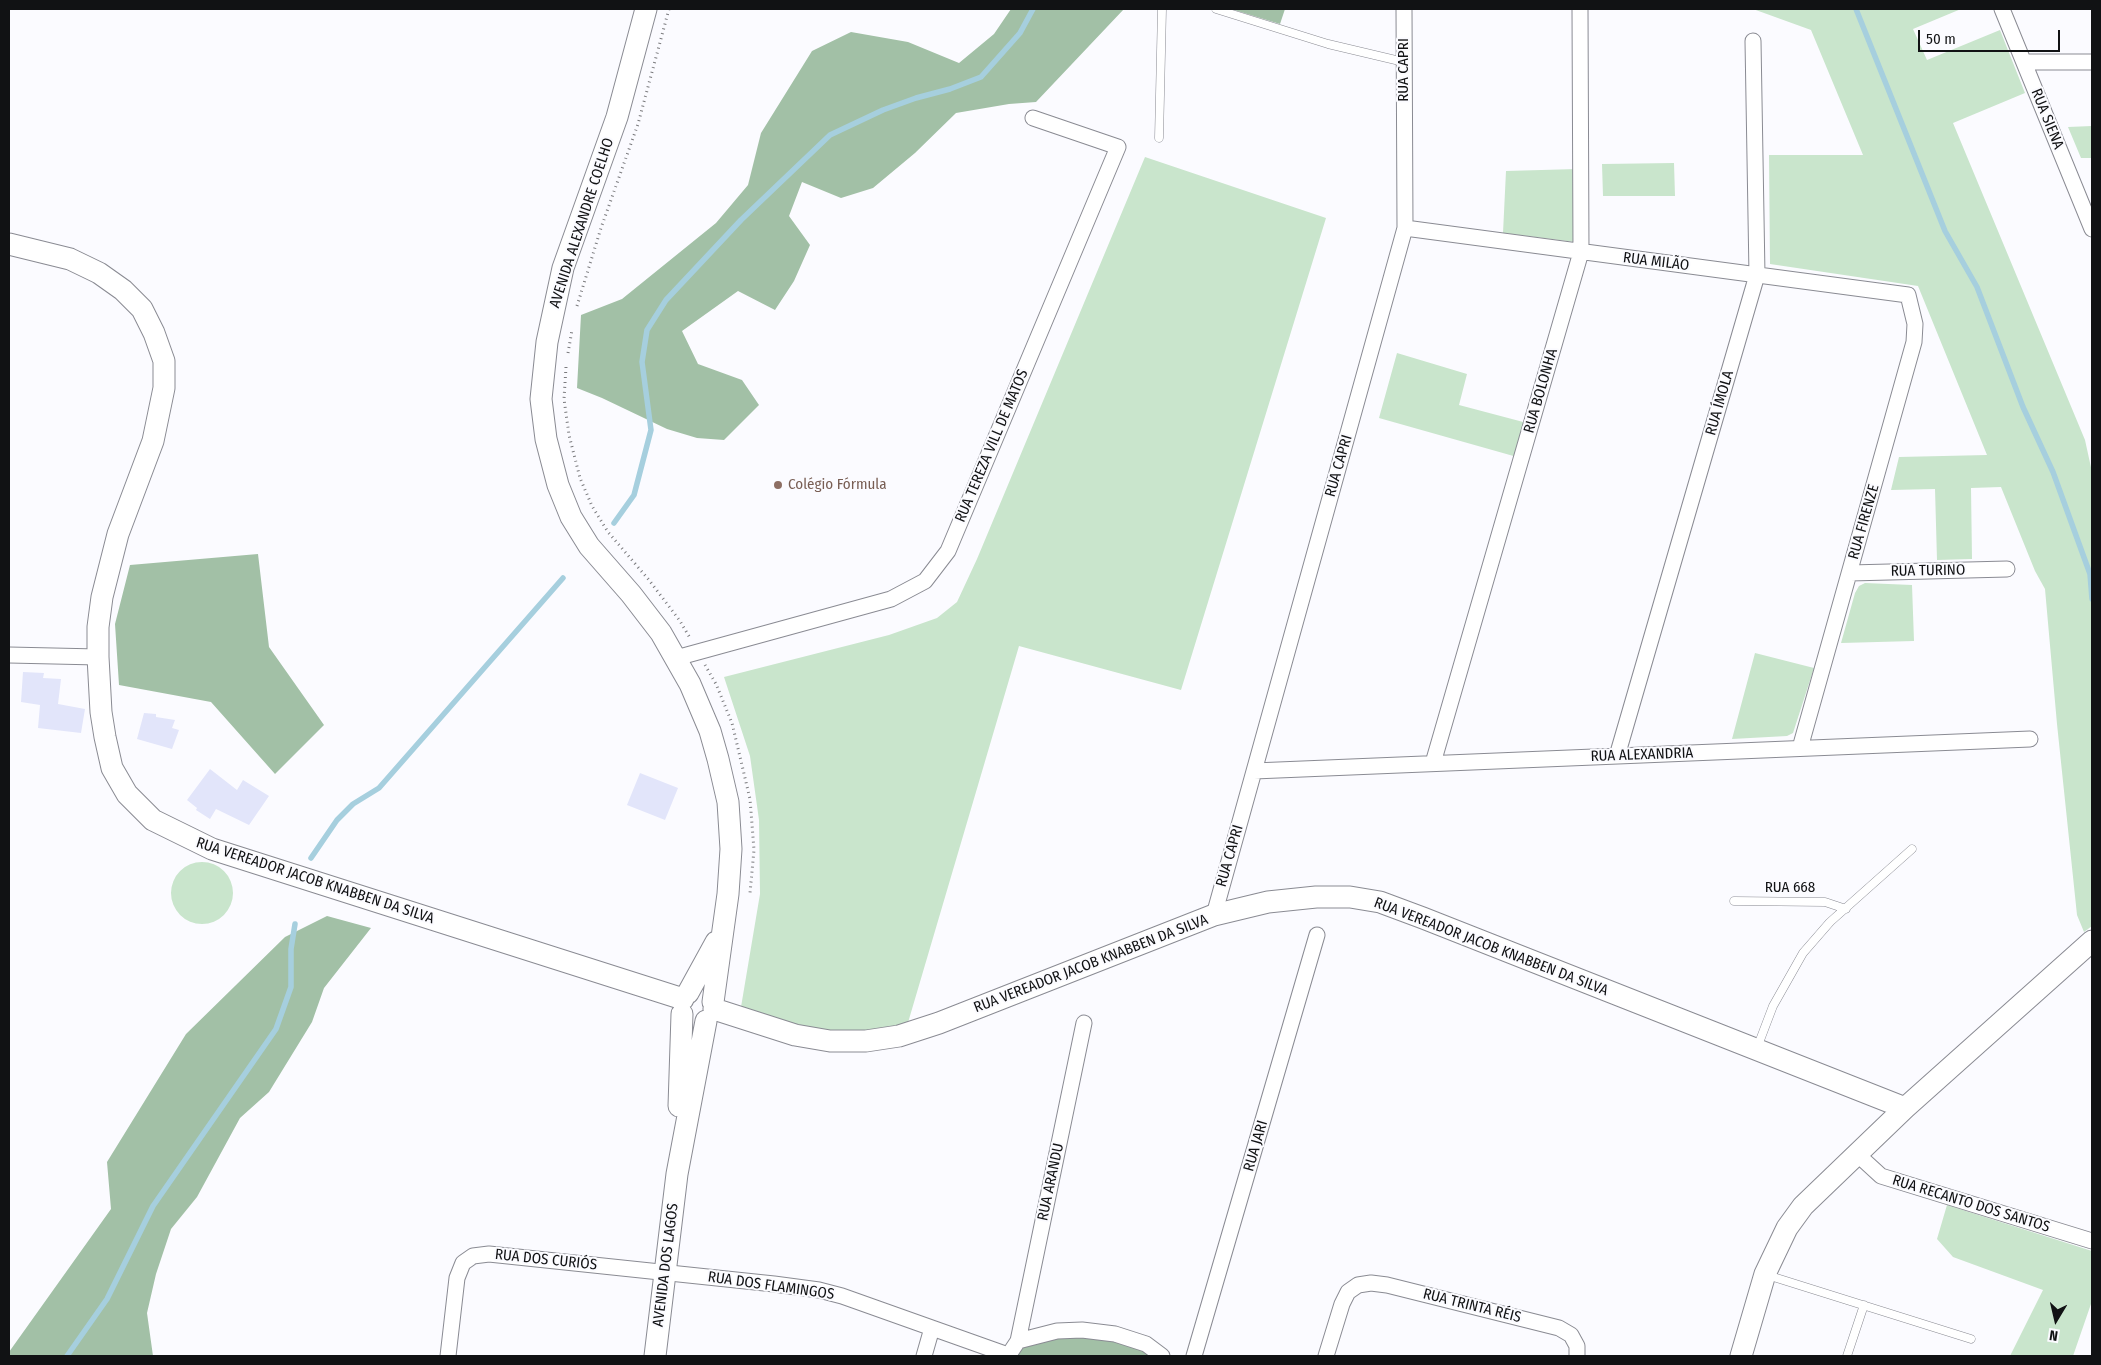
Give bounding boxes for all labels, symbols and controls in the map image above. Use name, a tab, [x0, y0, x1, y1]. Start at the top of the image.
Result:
scale bar	[1921, 20, 2064, 52]
text: 50 m	[1926, 30, 1956, 48]
street label: RUA CAPRI	[1395, 38, 1413, 102]
street label: RUA SIENA	[2027, 86, 2067, 152]
street label: AVENIDA ALEXANDRE COELHO	[546, 136, 618, 310]
street label: RUA MILÃO	[1622, 249, 1690, 275]
street label: RUA BOLONHA	[1520, 347, 1562, 435]
street label: RUA TEREZA VILL DE MATOS	[952, 367, 1032, 525]
street label: RUA ÍMOLA	[1702, 369, 1738, 437]
street label: RUA CAPRI	[1322, 433, 1356, 499]
place label: Colégio Fórmula	[788, 476, 887, 494]
marker: Colégio Fórmula	[772, 479, 784, 491]
street label: RUA FIRENZE	[1845, 482, 1883, 562]
street label: RUA TURINO	[1891, 561, 1965, 581]
street label: RUA ALEXANDRIA	[1590, 744, 1694, 766]
street label: RUA CAPRI	[1213, 823, 1247, 889]
street label: RUA VEREADOR JACOB KNABBEN DA SILVA	[194, 834, 436, 928]
street label: RUA 668	[1765, 879, 1815, 897]
street label: RUA VEREADOR JACOB KNABBEN DA SILVA	[1371, 894, 1611, 1000]
street label: RUA VEREADOR JACOB KNABBEN DA SILVA	[971, 911, 1211, 1017]
street label: RUA JARI	[1240, 1118, 1272, 1174]
street label: RUA ARANDU	[1034, 1142, 1068, 1222]
street label: RUA RECANTO DOS SANTOS	[1890, 1171, 2052, 1237]
street label: AVENIDA DOS LAGOS	[649, 1202, 683, 1328]
street label: RUA DOS CURIÓS	[494, 1246, 598, 1274]
street label: RUA DOS FLAMINGOS	[707, 1268, 835, 1304]
street label: RUA TRINTA RÉIS	[1421, 1285, 1523, 1327]
north arrow	[2031, 1295, 2081, 1345]
text: N	[2048, 1326, 2059, 1344]

